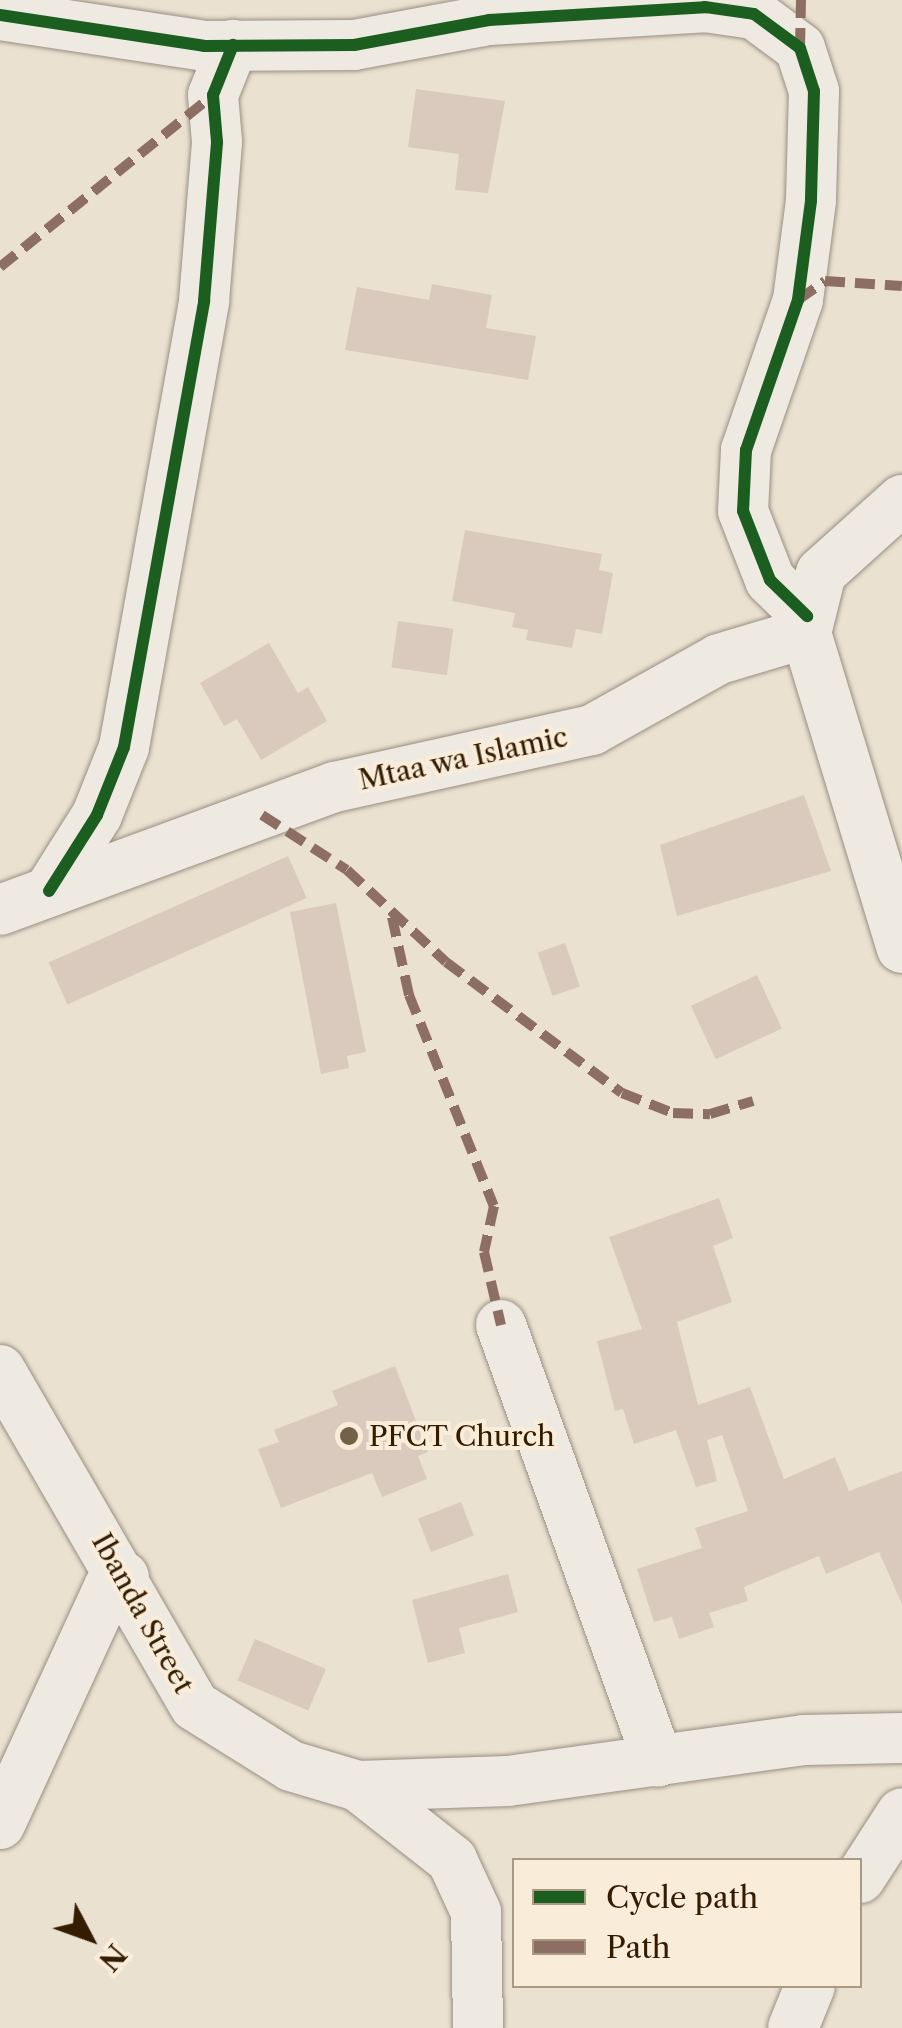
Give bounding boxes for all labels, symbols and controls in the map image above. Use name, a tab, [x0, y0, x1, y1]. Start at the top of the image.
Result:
street label: Mtaa wa Islamic	[355, 719, 571, 797]
place label: PFCT Church	[369, 1419, 555, 1453]
marker: PFCT Church	[338, 1425, 360, 1447]
street label: Ibanda Street	[85, 1527, 201, 1699]
legend	[512, 1858, 862, 1988]
text: Cycle path	[606, 1879, 758, 1916]
north arrow	[40, 1888, 140, 1988]
text: Path	[606, 1929, 671, 1966]
text: N	[92, 1937, 133, 1978]

